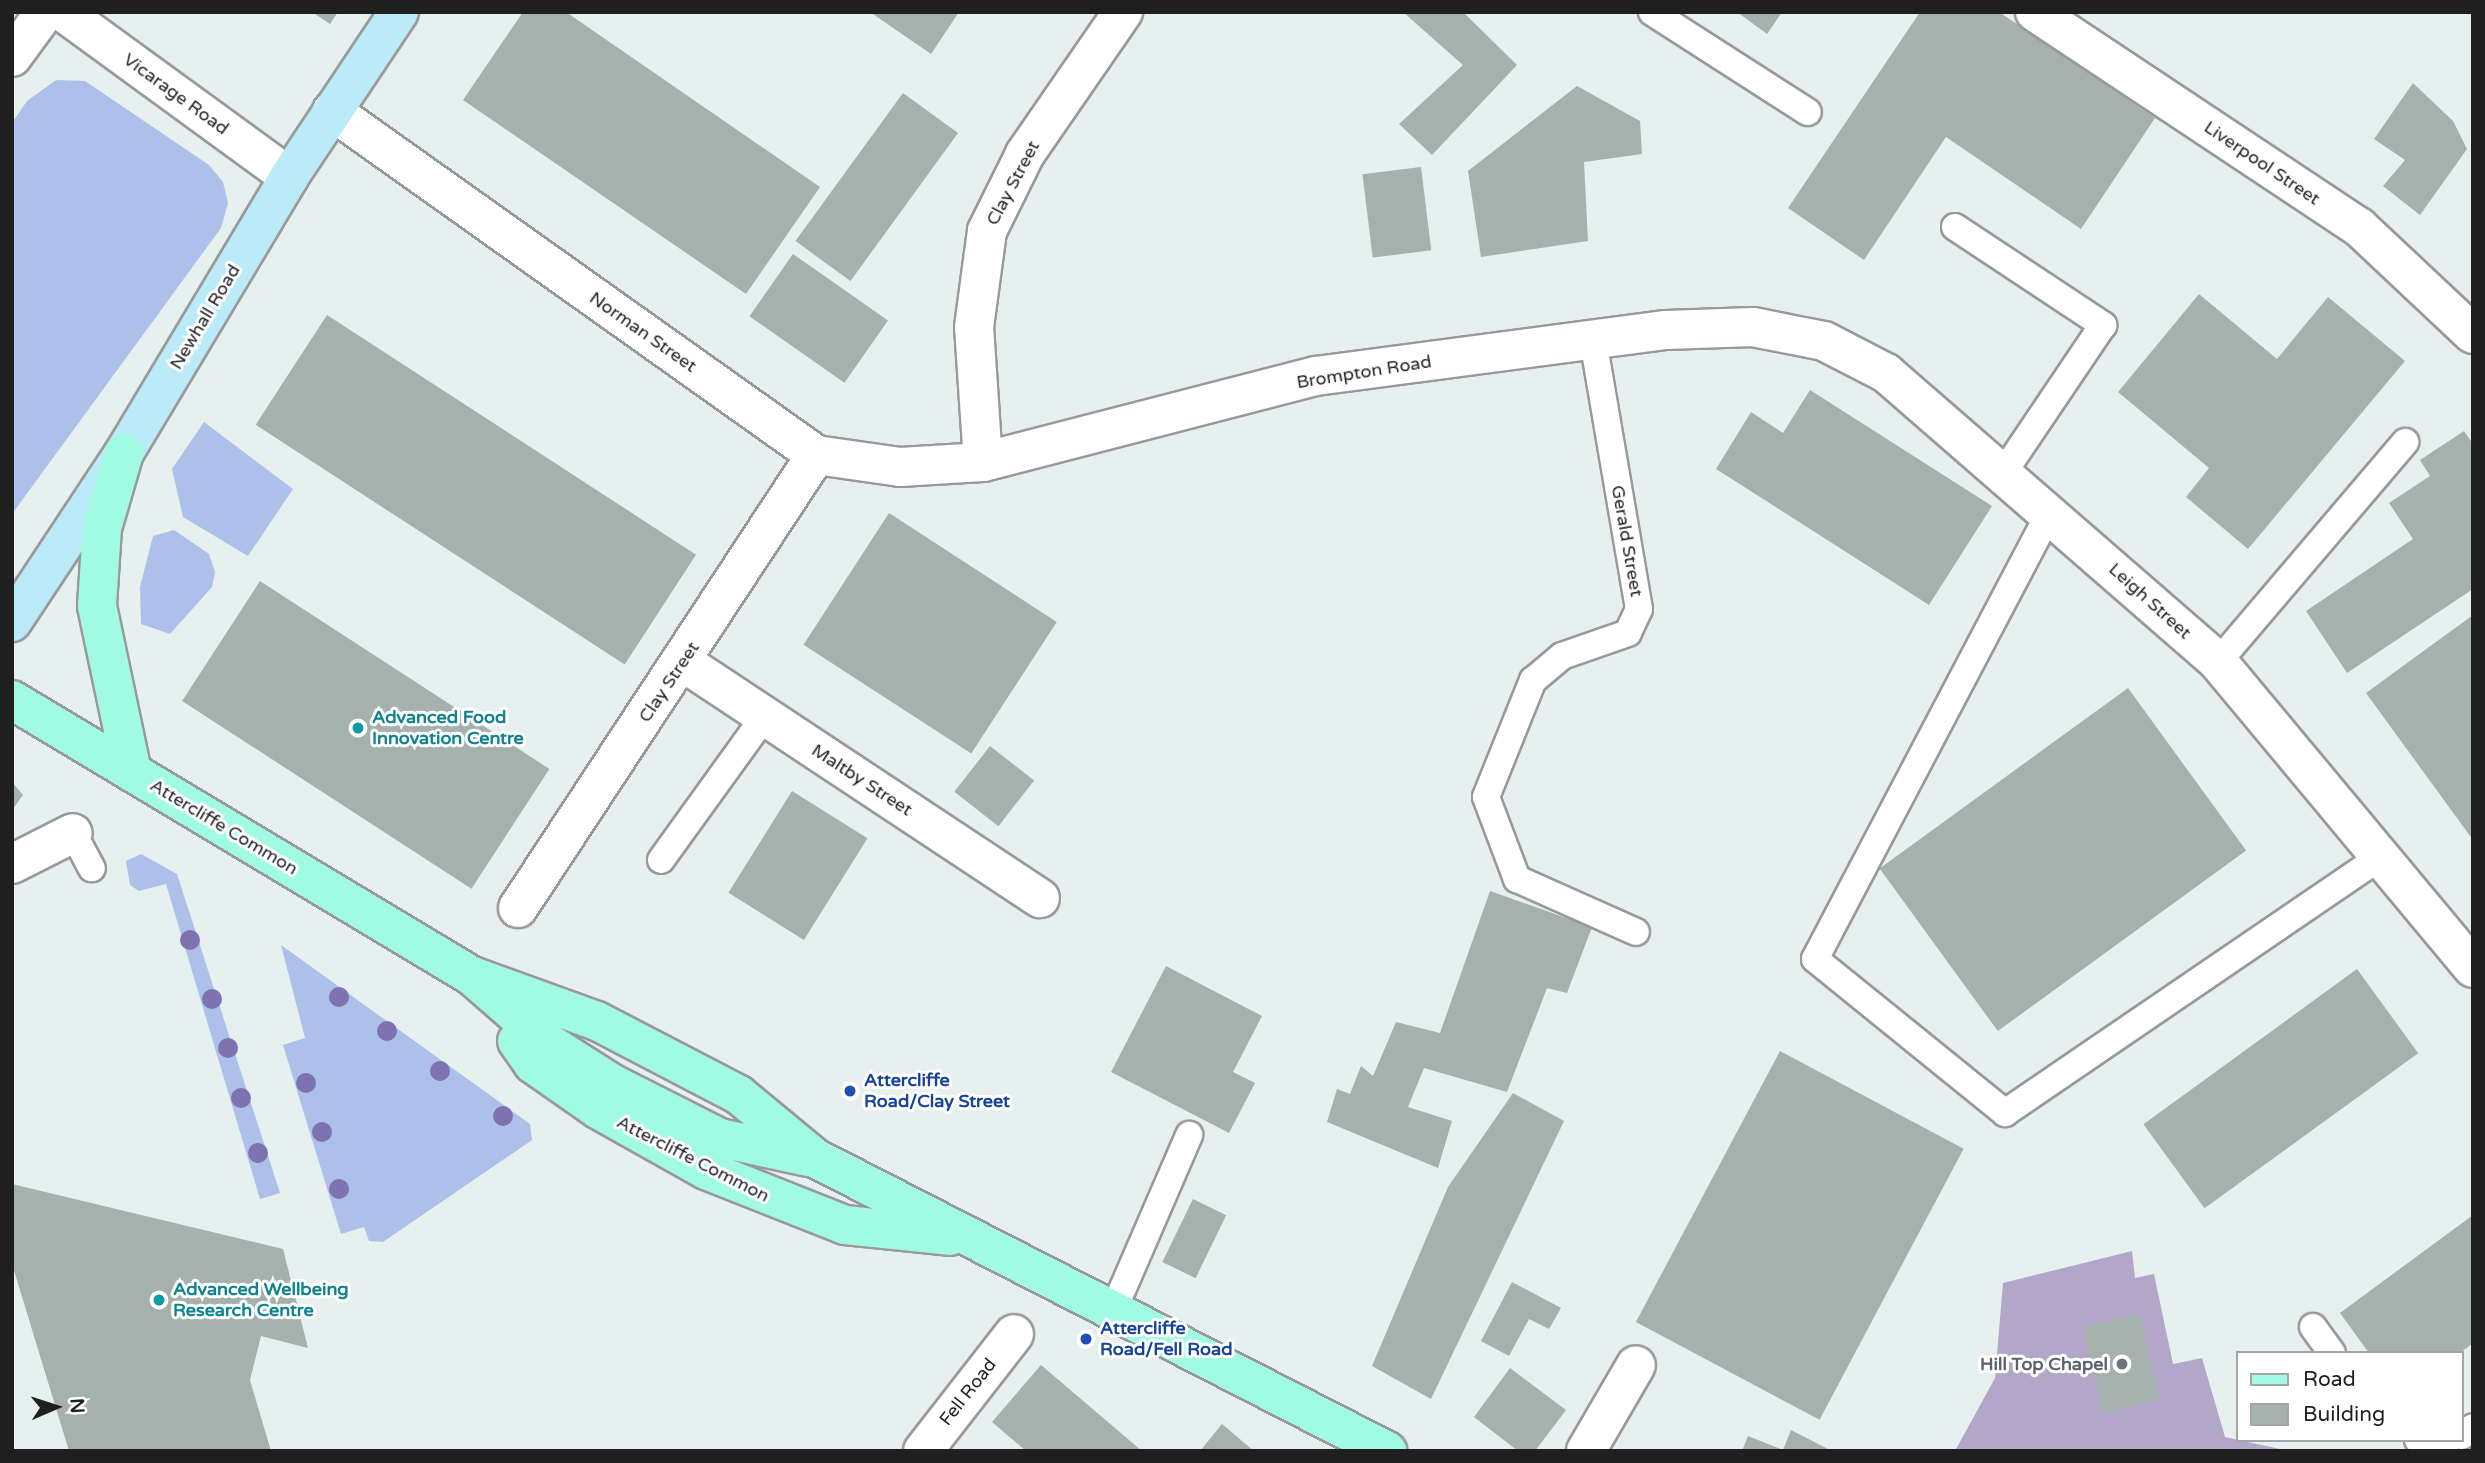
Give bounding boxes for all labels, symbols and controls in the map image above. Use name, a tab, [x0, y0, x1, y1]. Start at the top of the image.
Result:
street label: Vicarage Road	[119, 49, 233, 139]
street label: Liverpool Street	[2200, 116, 2324, 210]
street label: Clay Street	[982, 137, 1044, 229]
street label: Newhall Road	[165, 261, 245, 373]
street label: Norman Street	[585, 287, 701, 377]
street label: Brompton Road	[1295, 351, 1433, 393]
street label: Gerald Street	[1607, 484, 1647, 598]
street label: Leigh Street	[2104, 558, 2196, 644]
street label: Clay Street	[634, 638, 704, 726]
place label: Advanced Food Innovation Centre	[372, 707, 524, 750]
marker: Advanced Food Innovation Centre	[350, 720, 366, 736]
street label: Maltby Street	[808, 739, 916, 821]
street label: Attercliffe Common	[146, 774, 302, 880]
place label: Attercliffe Road/Clay Street	[864, 1070, 1010, 1112]
marker: Attercliffe Road/Clay Street	[842, 1083, 858, 1099]
street label: Attercliffe Common	[613, 1111, 773, 1207]
place label: Advanced Wellbeing Research Centre	[173, 1279, 349, 1322]
marker: Advanced Wellbeing Research Centre	[151, 1292, 167, 1308]
place label: Attercliffe Road/Fell Road	[1100, 1318, 1232, 1360]
marker: Attercliffe Road/Fell Road	[1078, 1331, 1094, 1347]
legend	[2236, 1351, 2464, 1442]
place label: Hill Top Chapel	[1980, 1353, 2108, 1375]
street label: Fell Road	[935, 1354, 1001, 1430]
marker: Hill Top Chapel	[2114, 1356, 2130, 1372]
text: Road	[2303, 1367, 2356, 1392]
north arrow	[21, 1372, 91, 1442]
text: N	[66, 1398, 88, 1414]
text: Building	[2303, 1402, 2385, 1427]

